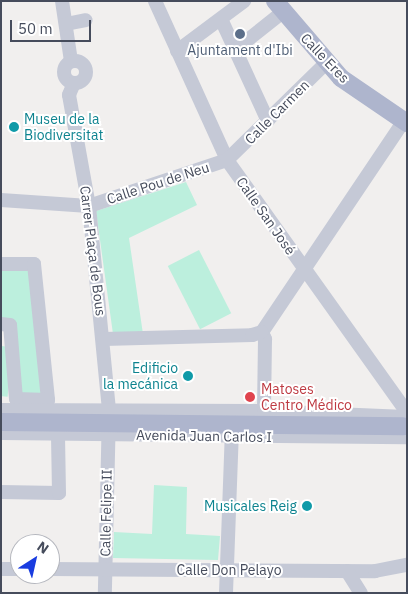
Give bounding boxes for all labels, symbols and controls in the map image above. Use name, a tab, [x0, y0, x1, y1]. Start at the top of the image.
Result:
scale bar	[12, 10, 94, 42]
text: 50 m	[18, 19, 53, 38]
marker: Ajuntament d'Ibi	[234, 28, 246, 40]
street label: Calle Eres	[297, 30, 353, 86]
place label: Ajuntament d'Ibi	[187, 42, 293, 58]
street label: Calle Carmen	[241, 76, 313, 148]
place label: Museu de la Biodiversitat	[24, 111, 103, 144]
marker: Museu de la Biodiversitat	[8, 121, 20, 133]
street label: Calle Pou de Neu	[105, 159, 211, 207]
street label: Calle San José	[233, 174, 299, 258]
street label: Carrer Plaça de Bous	[77, 185, 109, 317]
place label: Edificio la mecánica	[103, 360, 178, 392]
marker: Edificio la mecánica	[182, 370, 194, 382]
place label: Matoses Centro Médico	[261, 381, 352, 414]
marker: Matoses Centro Médico	[243, 390, 257, 404]
street label: Avenida Juan Carlos I	[136, 426, 272, 446]
street label: Calle Felipe II	[97, 469, 115, 557]
place label: Musicales Reig	[204, 498, 297, 514]
marker: Musicales Reig	[301, 500, 313, 512]
north arrow	[10, 534, 60, 584]
text: N	[34, 537, 52, 558]
street label: Calle Don Pelayo	[176, 562, 282, 578]

